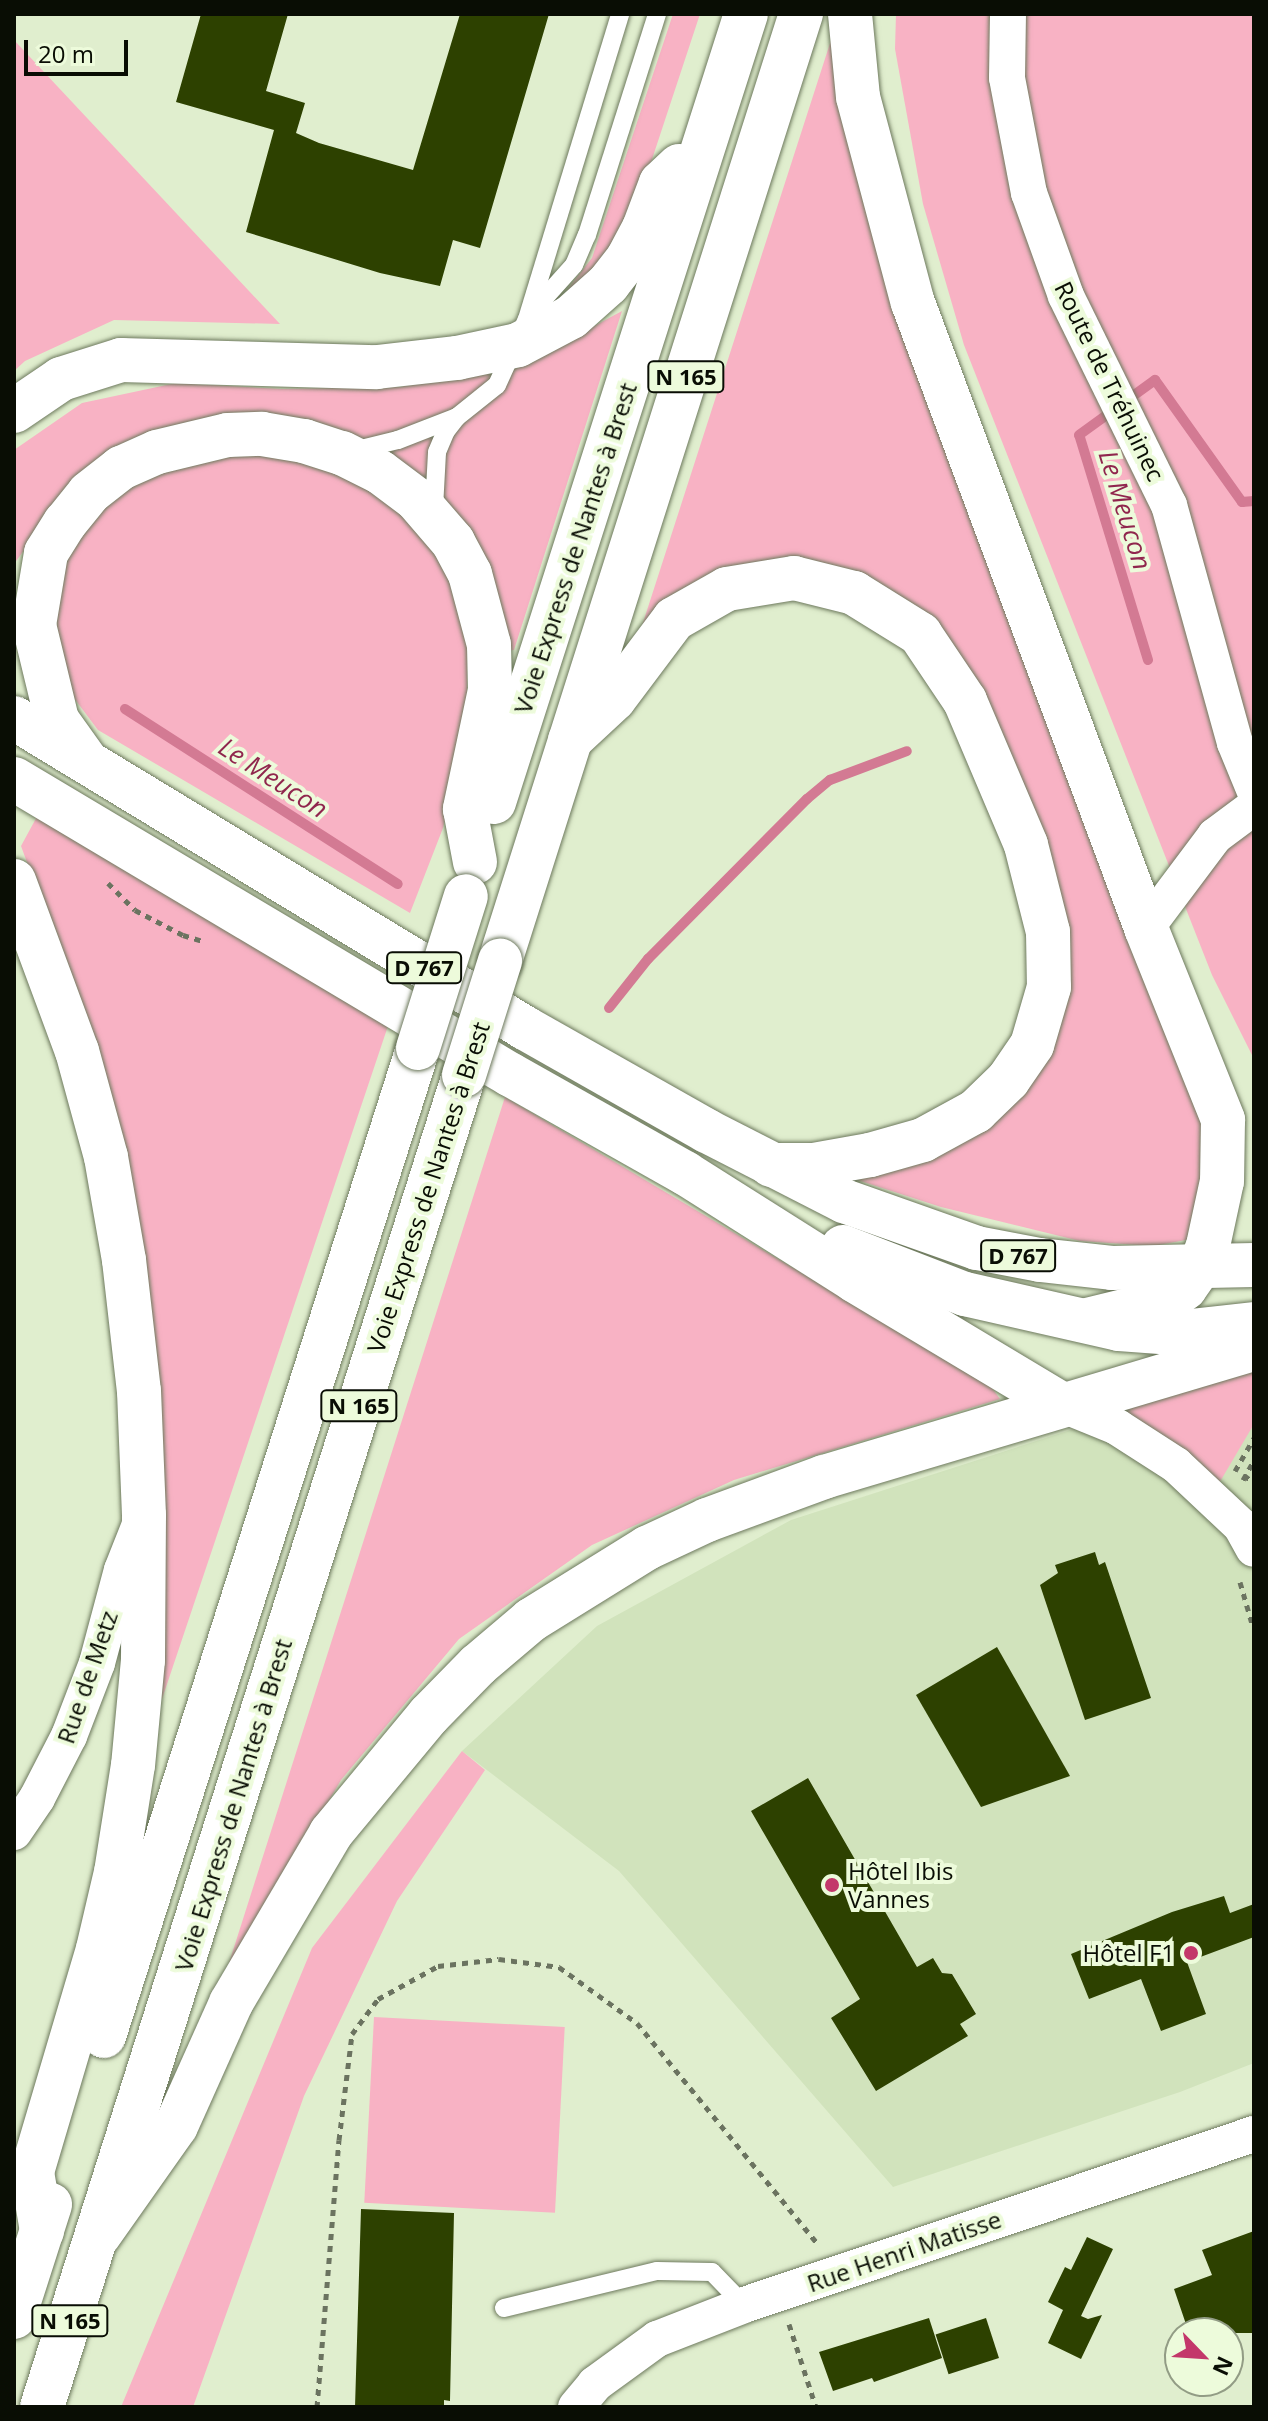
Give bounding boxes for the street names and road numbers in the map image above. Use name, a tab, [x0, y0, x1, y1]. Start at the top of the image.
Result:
street label: Route de Tréhuinec	[1049, 277, 1171, 485]
road number: N 165	[646, 359, 726, 395]
street label: Voie Express de Nantes à Brest	[508, 379, 642, 717]
road number: D 767	[386, 950, 462, 986]
street label: Voie Express de Nantes à Brest	[361, 1018, 495, 1356]
road number: D 767	[980, 1238, 1056, 1274]
road number: N 165	[319, 1388, 399, 1424]
street label: Rue de Metz	[51, 1607, 123, 1747]
street label: Voie Express de Nantes à Brest	[169, 1635, 297, 1975]
street label: Rue Henri Matisse	[803, 2204, 1005, 2298]
road number: N 165	[30, 2303, 110, 2339]

